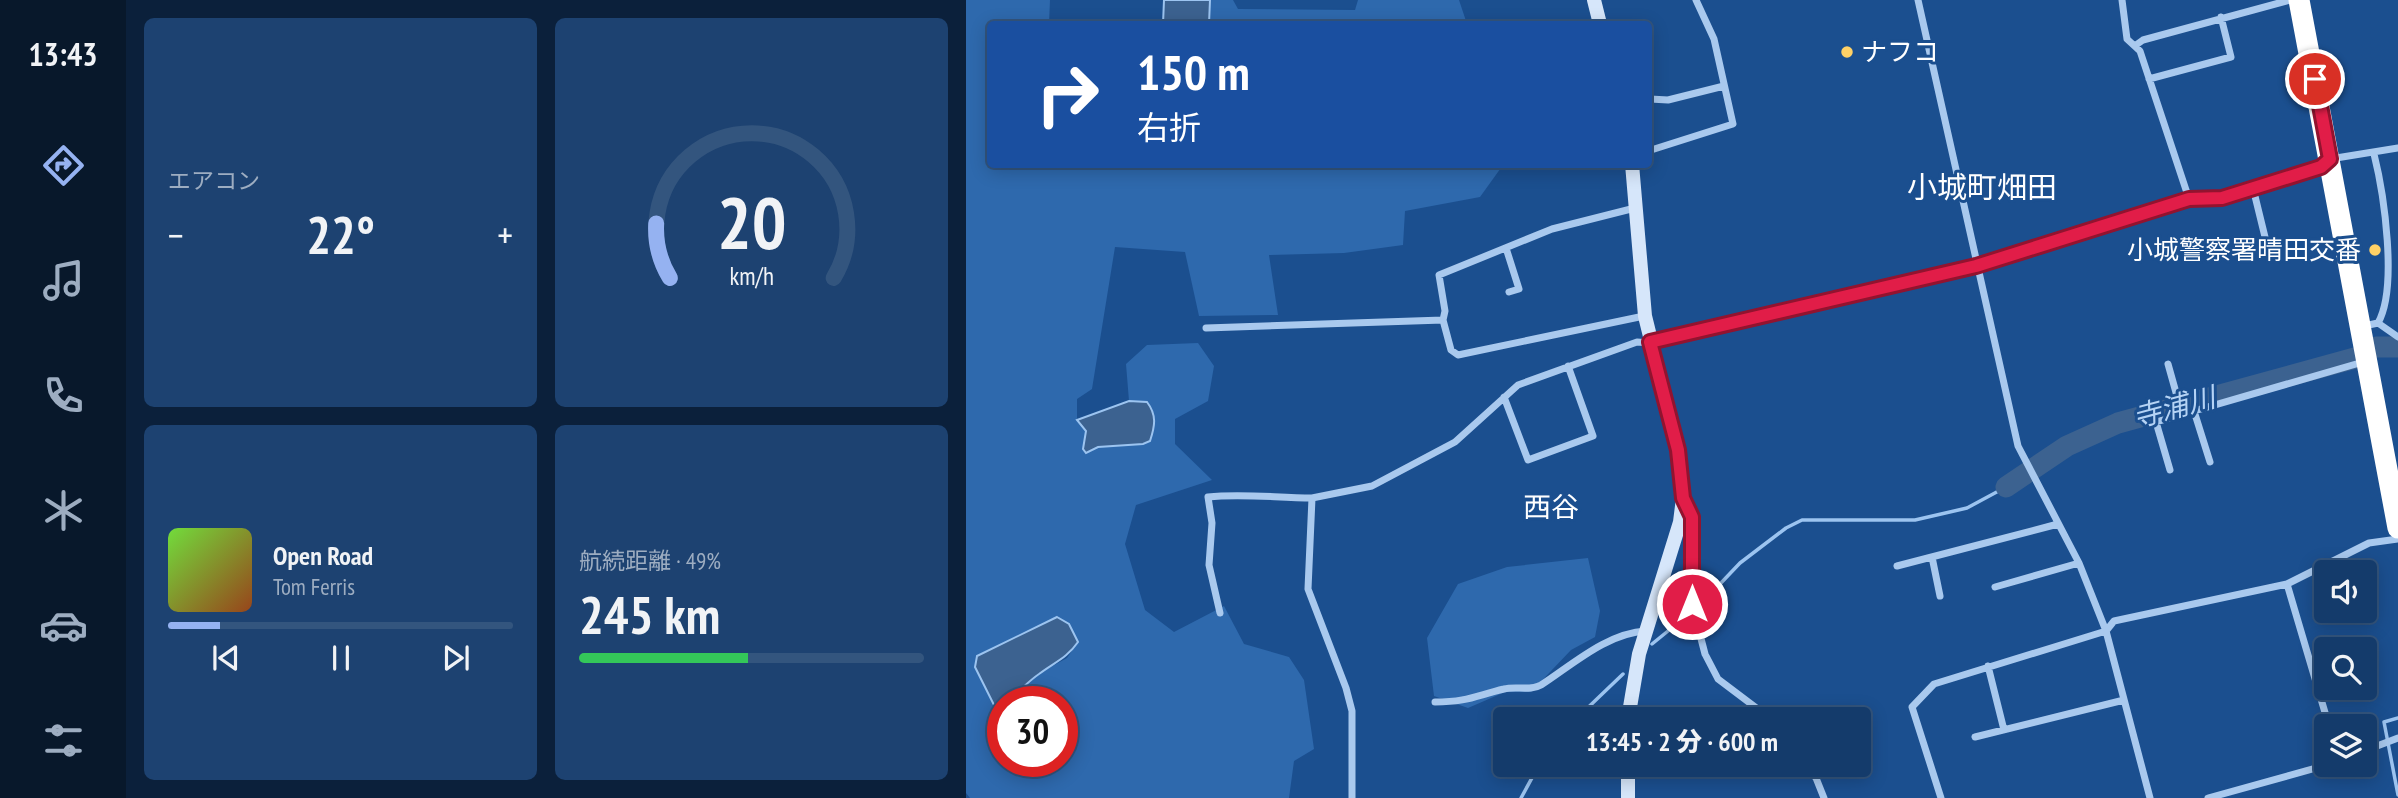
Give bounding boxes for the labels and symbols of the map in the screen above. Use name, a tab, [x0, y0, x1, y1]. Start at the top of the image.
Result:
place label: ナフコ	[1861, 35, 1939, 68]
marker: ナフコ	[1839, 44, 1855, 60]
pin	[2285, 49, 2345, 109]
district label: 小城町畑田	[1907, 167, 2057, 206]
place label: 小城警察署晴田交番	[2127, 233, 2361, 266]
marker: 小城警察署晴田交番	[2367, 242, 2383, 258]
water label: 寺浦川	[2129, 377, 2222, 435]
district label: 西谷	[1523, 488, 1579, 525]
position arrow	[1655, 567, 1729, 641]
speed limit sign: 30	[987, 686, 1078, 777]

